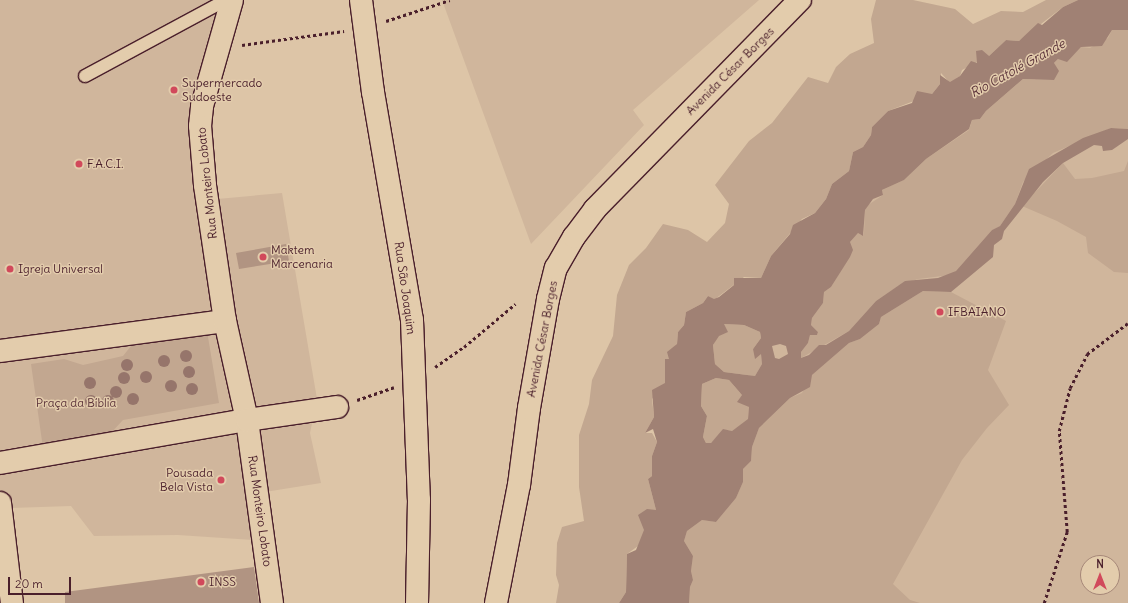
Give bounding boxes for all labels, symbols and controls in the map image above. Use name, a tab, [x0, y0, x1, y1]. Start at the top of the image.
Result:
street label: Avenida César Borges	[683, 24, 777, 118]
water label: Rio Catolé Grande	[968, 36, 1068, 102]
place label: Supermercado Sudoeste	[182, 76, 262, 104]
marker: Supermercado Sudoeste	[169, 85, 179, 95]
street label: Rua Monteiro Lobato	[194, 126, 220, 240]
place label: F.A.C.I.	[87, 157, 123, 171]
marker: F.A.C.I.	[74, 159, 84, 169]
street label: Rua São Joaquim	[391, 241, 419, 335]
place label: Maktem Marcenaria	[271, 243, 333, 271]
marker: Maktem Marcenaria	[258, 252, 268, 262]
place label: Igreja Universal	[18, 262, 103, 276]
marker: Igreja Universal	[5, 264, 15, 274]
street label: Avenida César Borges	[524, 280, 560, 398]
place label: IFBAIANO	[948, 305, 1006, 319]
marker: IFBAIANO	[935, 307, 945, 317]
park label: Praça da Bíblia	[36, 396, 116, 410]
street label: Rua Monteiro Lobato	[245, 454, 275, 568]
place label: Pousada Bela Vista	[160, 466, 213, 494]
marker: Pousada Bela Vista	[216, 475, 226, 485]
north arrow	[1080, 555, 1120, 595]
text: N	[1096, 557, 1104, 571]
scale bar	[10, 569, 73, 595]
place label: INSS	[209, 575, 236, 589]
text: 20 m	[15, 576, 43, 591]
marker: INSS	[196, 577, 206, 587]

